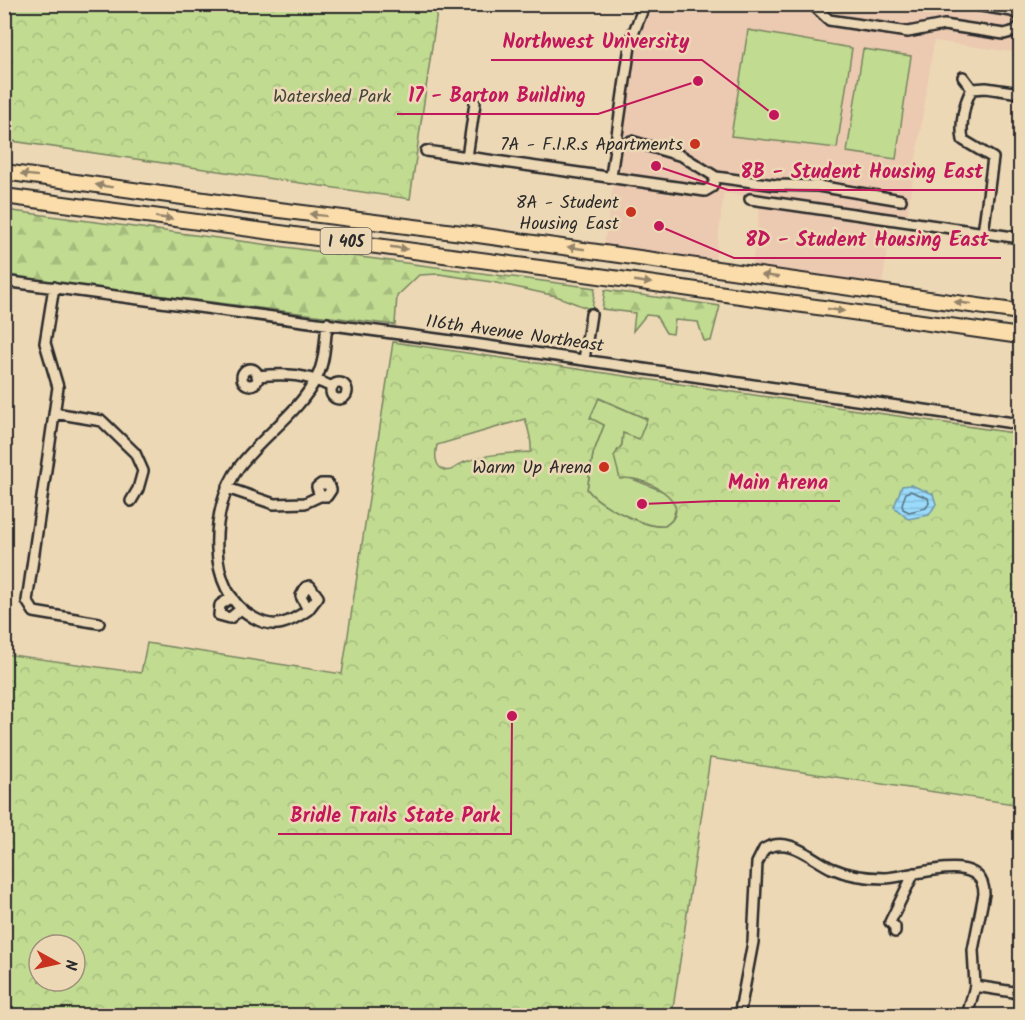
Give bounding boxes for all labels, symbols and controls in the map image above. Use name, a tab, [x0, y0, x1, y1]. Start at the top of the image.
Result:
callout: Northwest University	[491, 22, 702, 60]
text: Northwest University	[503, 27, 690, 59]
callout: 17 - Barton Building	[397, 76, 598, 114]
text: 17 - Barton Building	[408, 81, 586, 113]
park label: Watershed Park	[273, 83, 391, 112]
place label: 7A - F.I.R.s Apartments	[500, 131, 683, 160]
marker: 7A - F.I.R.s Apartments	[688, 137, 702, 151]
callout: 8B - Student Housing East	[728, 152, 995, 190]
text: 8B - Student Housing East	[741, 157, 984, 189]
one-way arrow	[20, 170, 39, 180]
one-way arrow	[94, 181, 113, 190]
place label: 8A - Student Housing East	[516, 189, 620, 239]
marker: 8A - Student Housing East	[624, 205, 638, 219]
one-way arrow	[308, 210, 327, 220]
one-way arrow	[155, 214, 174, 223]
callout: 8D - Student Housing East	[734, 220, 1001, 258]
text: 8D - Student Housing East	[745, 225, 990, 257]
road number: I 405	[320, 228, 372, 254]
one-way arrow	[390, 244, 409, 253]
one-way arrow	[567, 244, 586, 253]
one-way arrow	[760, 271, 779, 280]
one-way arrow	[633, 277, 652, 286]
one-way arrow	[953, 299, 972, 308]
one-way arrow	[826, 305, 845, 314]
street label: 116th Avenue Northeast	[424, 308, 607, 361]
place label: Warm Up Arena	[472, 454, 592, 483]
marker: Warm Up Arena	[597, 460, 611, 474]
callout: Main Arena	[716, 463, 840, 501]
text: Main Arena	[728, 468, 828, 500]
callout: Bridle Trails State Park	[278, 796, 511, 834]
text: Bridle Trails State Park	[290, 801, 501, 833]
north arrow	[27, 933, 87, 993]
text: N	[57, 958, 83, 972]

